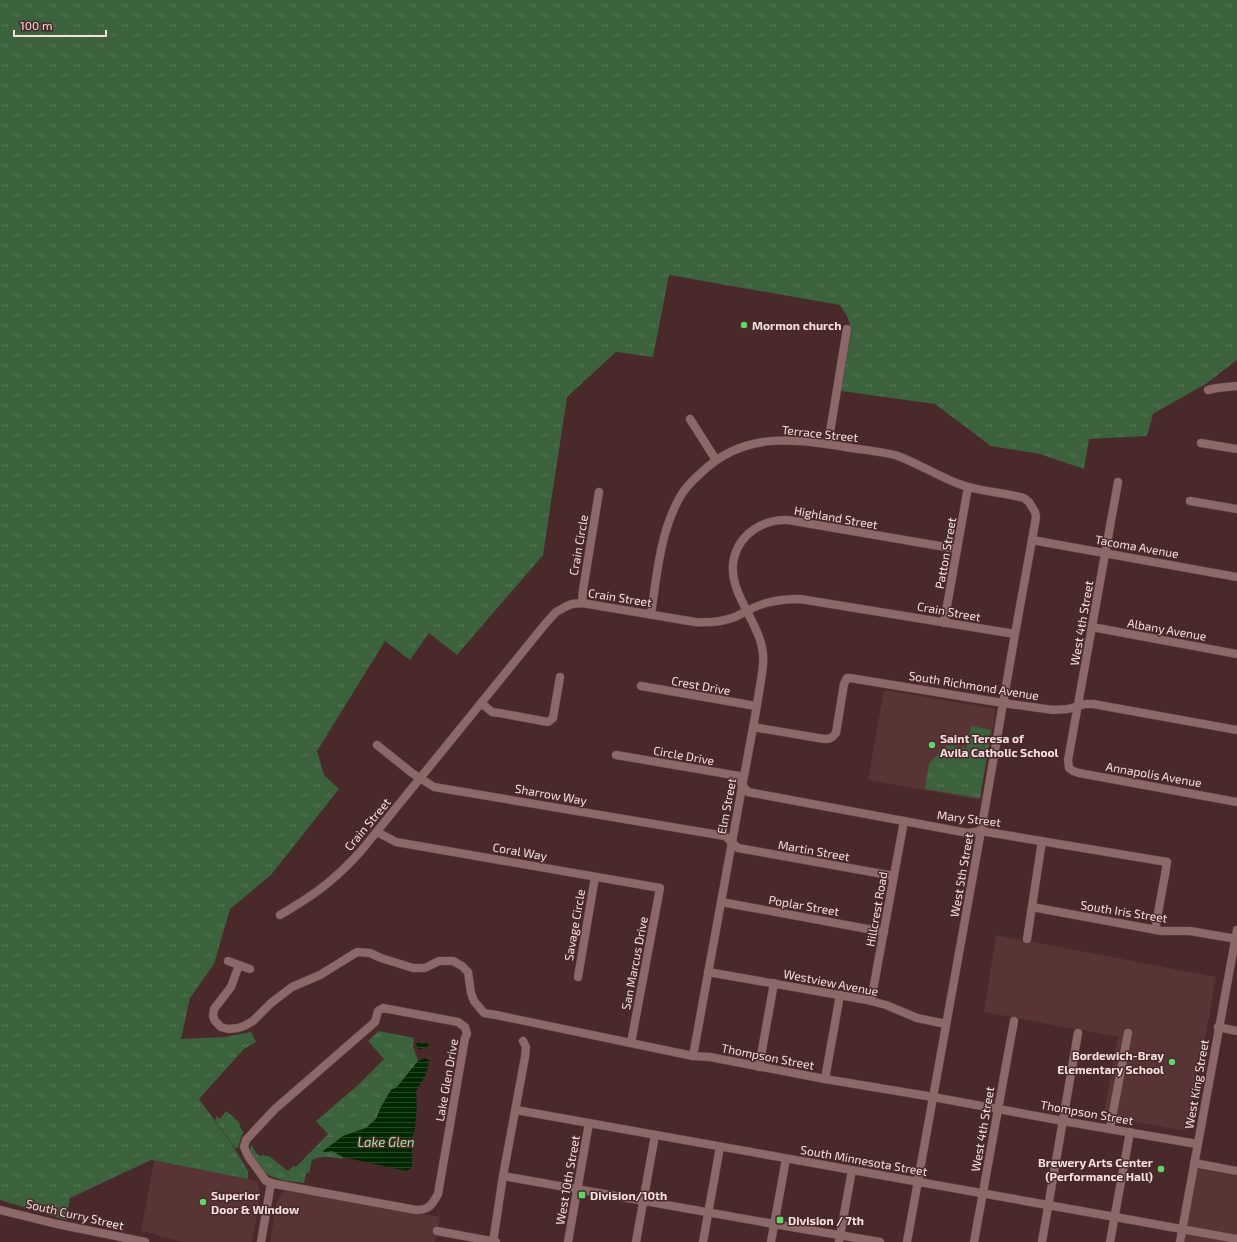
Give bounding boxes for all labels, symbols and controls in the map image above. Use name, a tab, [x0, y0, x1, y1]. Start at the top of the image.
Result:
scale bar	[14, 12, 106, 38]
text: 100 m	[20, 18, 52, 32]
place label: Mormon church	[752, 318, 841, 332]
marker: Mormon church	[739, 320, 749, 330]
street label: Terrace Street	[781, 422, 859, 444]
street label: Highland Street	[793, 503, 879, 531]
street label: Crain Circle	[566, 514, 590, 576]
street label: Patton Street	[932, 516, 958, 590]
street label: Tacoma Avenue	[1094, 532, 1180, 560]
street label: West 4th Street	[1067, 579, 1095, 667]
street label: Crain Street	[587, 585, 653, 609]
street label: Crain Street	[916, 599, 982, 624]
street label: Albany Avenue	[1126, 615, 1208, 643]
street label: South Richmond Avenue	[908, 668, 1040, 702]
street label: Crest Drive	[670, 673, 732, 697]
place label: Saint Teresa of Avila Catholic School	[940, 731, 1059, 759]
marker: Saint Teresa of Avila Catholic School	[927, 740, 937, 750]
street label: Circle Drive	[652, 743, 716, 767]
street label: Annapolis Avenue	[1105, 759, 1203, 789]
street label: Elm Street	[714, 776, 738, 835]
street label: Sharrow Way	[514, 781, 589, 807]
street label: Crain Street	[341, 795, 393, 853]
street label: Mary Street	[936, 807, 1002, 829]
street label: West 5th Street	[947, 832, 975, 918]
street label: Martin Street	[777, 837, 851, 863]
street label: Coral Way	[492, 839, 549, 863]
street label: Hillcrest Road	[863, 870, 889, 948]
street label: Savage Circle	[561, 888, 587, 962]
street label: Poplar Street	[768, 892, 841, 918]
street label: South Iris Street	[1080, 897, 1169, 925]
street label: San Marcus Drive	[618, 915, 650, 1011]
street label: Westview Avenue	[782, 966, 880, 998]
street label: Lake Glen Drive	[432, 1038, 460, 1122]
street label: West King Street	[1181, 1038, 1211, 1130]
street label: Thompson Street	[720, 1040, 816, 1072]
place label: Bordewich-Bray Elementary School	[1057, 1048, 1164, 1077]
marker: Bordewich-Bray Elementary School	[1167, 1057, 1177, 1067]
street label: West 4th Street	[968, 1085, 996, 1173]
street label: Thompson Street	[1039, 1097, 1135, 1127]
water label: Lake Glen	[357, 1134, 415, 1150]
street label: West 10th Street	[552, 1134, 582, 1226]
street label: South Minnesota Street	[799, 1142, 929, 1178]
place label: Brewery Arts Center (Performance Hall)	[1038, 1155, 1153, 1183]
marker: Brewery Arts Center (Performance Hall)	[1156, 1164, 1166, 1174]
place label: Superior Door & Window	[211, 1188, 300, 1216]
place label: Division/10th	[590, 1188, 667, 1202]
marker: Division/10th	[577, 1190, 587, 1200]
street label: South Curry Street	[25, 1196, 126, 1232]
marker: Superior Door & Window	[198, 1197, 208, 1207]
place label: Division / 7th	[788, 1213, 864, 1227]
marker: Division / 7th	[775, 1215, 785, 1225]

